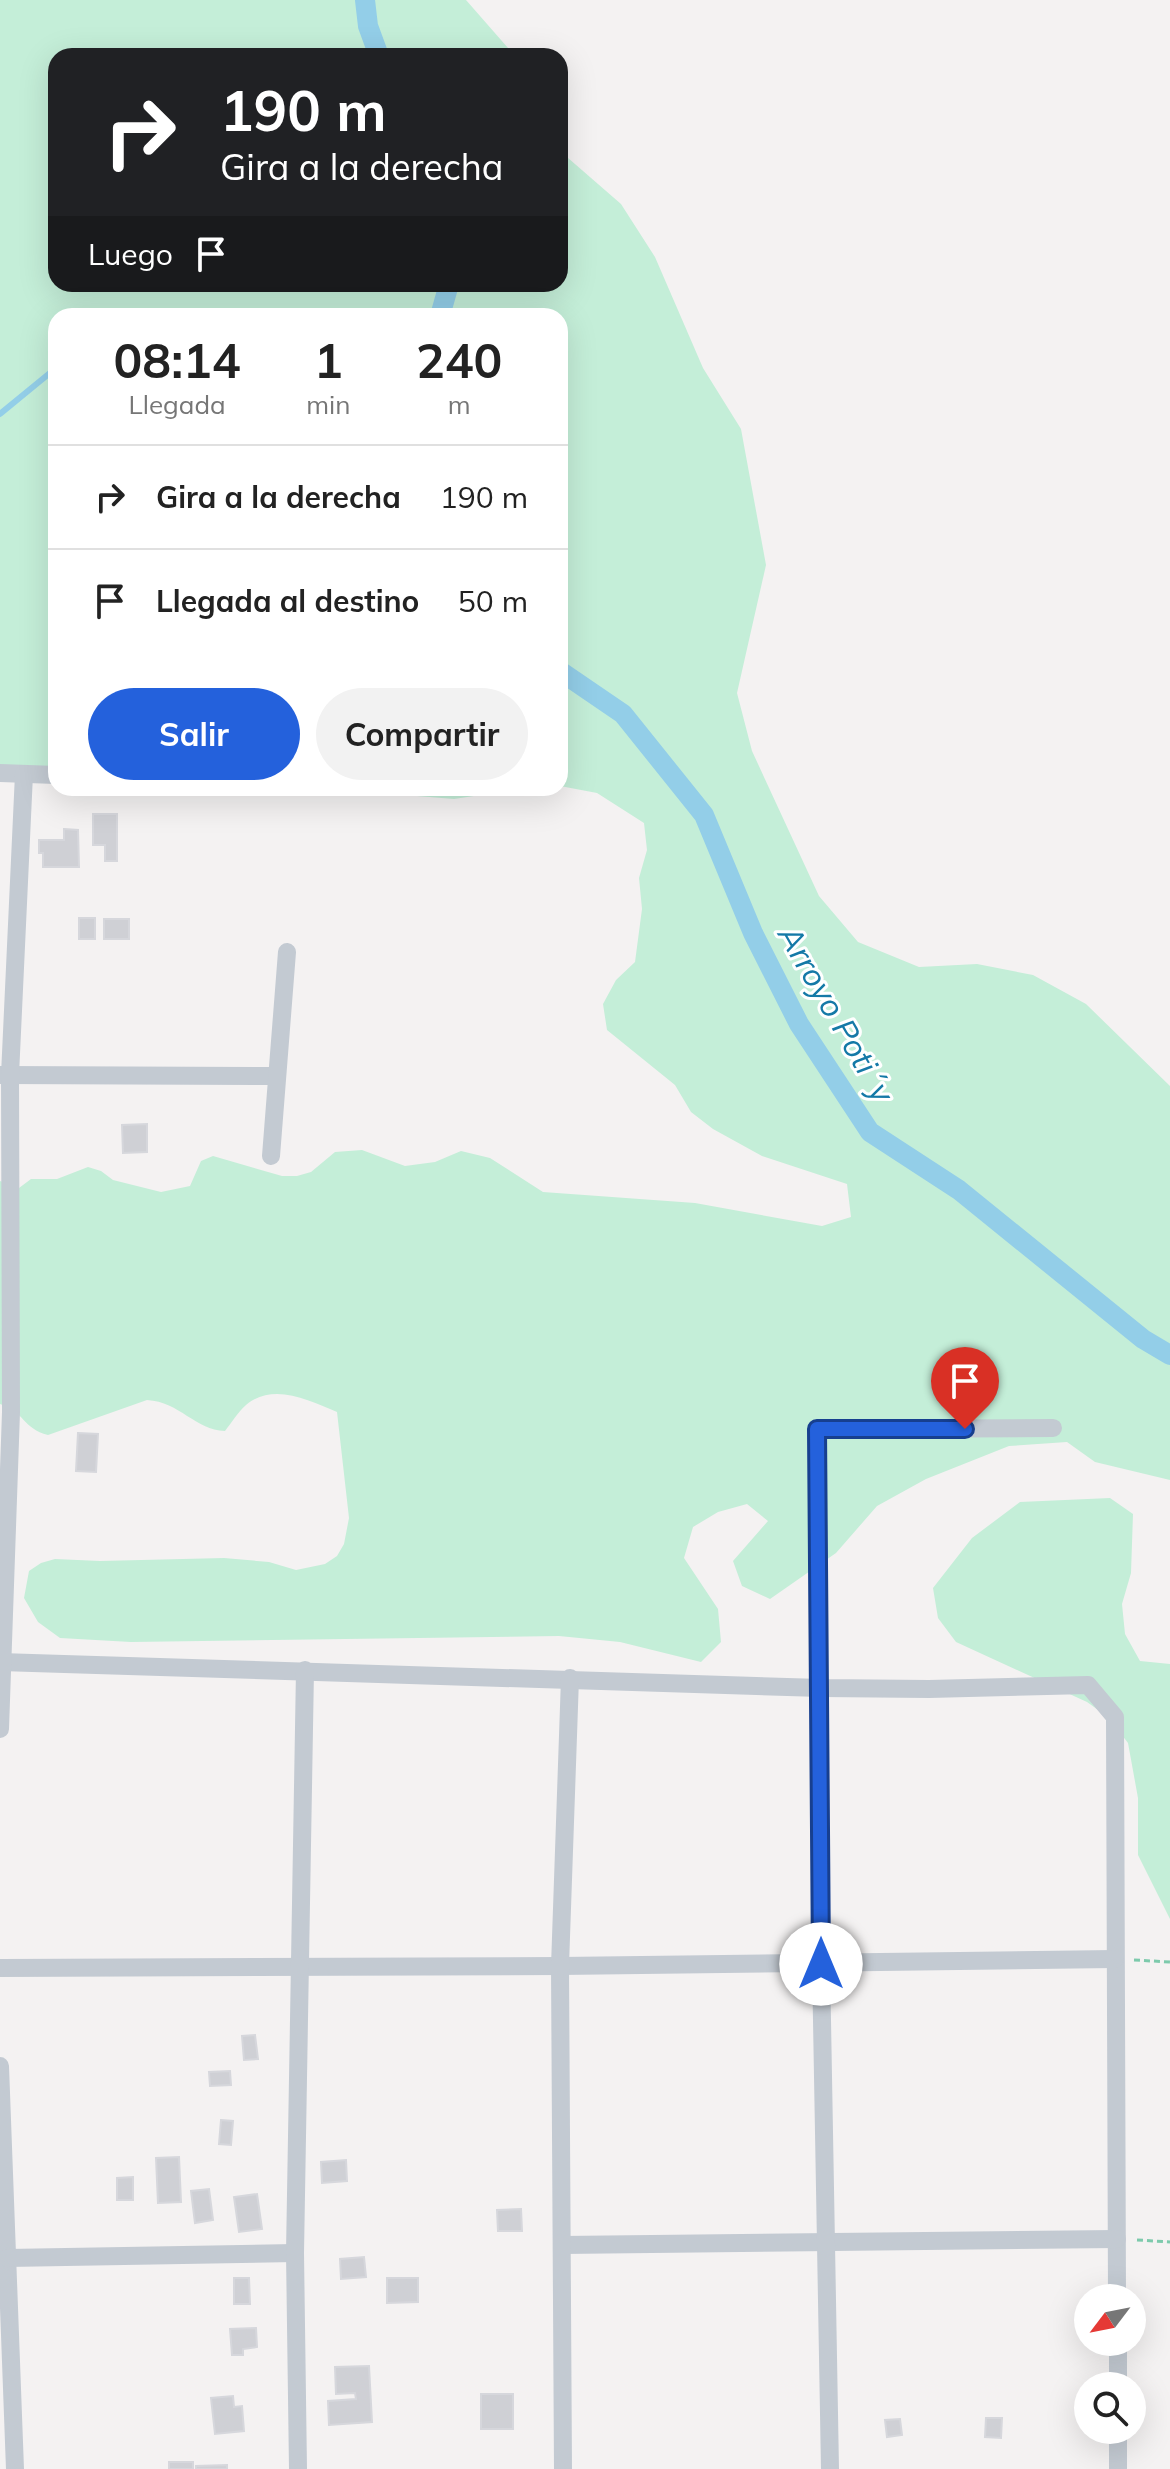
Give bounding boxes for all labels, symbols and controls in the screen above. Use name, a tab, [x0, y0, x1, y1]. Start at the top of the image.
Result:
text: 190 m	[220, 75, 387, 145]
icon: right	[88, 80, 192, 184]
text: Gira a la derecha	[220, 144, 503, 189]
icon: arrive	[189, 232, 233, 276]
text: Luego	[88, 235, 173, 273]
text: 08:14	[114, 330, 241, 390]
text: 1	[314, 330, 343, 390]
text: 240	[416, 330, 502, 390]
text: Llegada	[129, 388, 226, 421]
text: min	[306, 388, 350, 421]
text: m	[448, 388, 471, 421]
icon: right	[88, 475, 132, 519]
text: Gira a la derecha	[156, 478, 401, 516]
text: 190 m	[440, 478, 528, 516]
icon: arrive	[88, 579, 132, 623]
text: Llegada al destino	[156, 582, 419, 620]
text: 50 m	[458, 582, 528, 620]
button: Salir	[88, 688, 300, 780]
button: Compartir	[316, 688, 528, 780]
water label: Arroyo Poti´y	[770, 917, 904, 1110]
pin	[931, 1347, 999, 1429]
icon: arrive	[943, 1359, 987, 1403]
position arrow	[779, 1922, 863, 2006]
north arrow	[1074, 2284, 1146, 2356]
map controls	[1074, 2284, 1146, 2444]
button: search	[1074, 2372, 1146, 2444]

